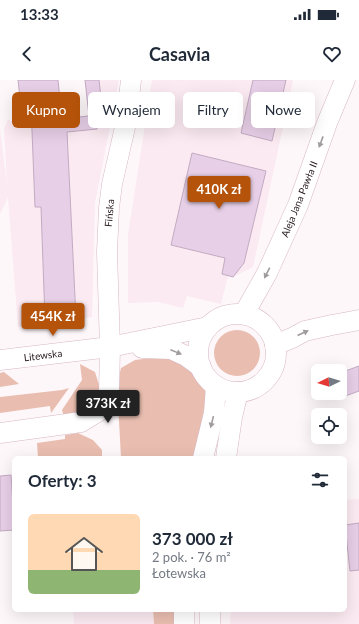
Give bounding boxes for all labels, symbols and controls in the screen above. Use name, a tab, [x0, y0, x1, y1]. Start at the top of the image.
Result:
text: 13:33	[20, 5, 59, 23]
icon: back	[16, 43, 38, 65]
text: Casavia	[149, 43, 210, 65]
icon: heart	[321, 43, 343, 65]
chip: Kupno	[12, 92, 80, 128]
chip: Wynajem	[88, 92, 175, 128]
chip: Filtry	[183, 92, 243, 128]
chip: Nowe	[251, 92, 315, 128]
one-way arrow	[317, 137, 323, 149]
street label: Aleja Jana Pawła II	[278, 159, 320, 239]
pin: 410K zł	[182, 176, 256, 210]
text: 410K zł	[197, 181, 241, 197]
street label: Fińska	[102, 199, 116, 227]
one-way arrow	[263, 267, 270, 279]
pin: 454K zł	[16, 303, 90, 337]
text: 454K zł	[31, 308, 75, 324]
one-way arrow	[297, 330, 309, 336]
street label: Litewska	[23, 347, 63, 363]
one-way arrow	[171, 349, 183, 355]
north arrow	[311, 364, 347, 400]
map controls	[311, 364, 347, 444]
pin: 373K zł	[71, 390, 145, 424]
text: 373K zł	[86, 395, 130, 411]
button: locate	[311, 408, 347, 444]
one-way arrow	[209, 416, 215, 428]
icon: filters	[309, 469, 331, 491]
text: Oferty: 3	[28, 470, 97, 491]
text: 373 000 zł	[152, 528, 233, 549]
icon: home	[60, 530, 108, 578]
text: 2 pok. · 76 m²	[152, 549, 231, 565]
text: Łotewska	[152, 565, 206, 581]

